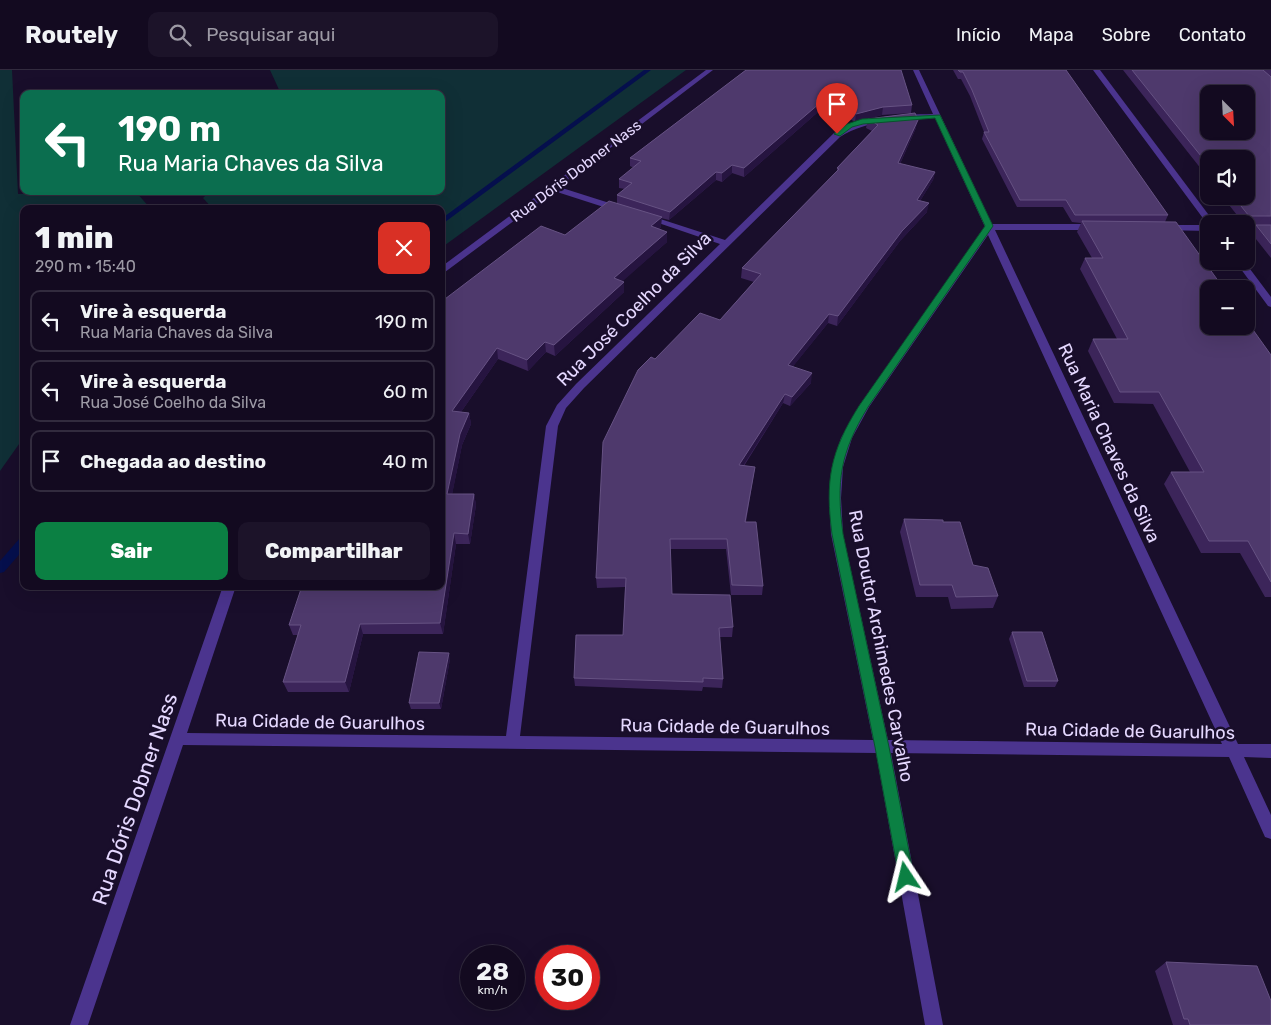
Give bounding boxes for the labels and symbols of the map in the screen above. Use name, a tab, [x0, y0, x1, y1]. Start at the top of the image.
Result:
pin	[816, 83, 858, 134]
north arrow	[1200, 85, 1255, 140]
street label: Rua Dóris Dobner Nass	[507, 116, 645, 226]
street label: Rua José Coelho da Silva	[552, 227, 716, 391]
street label: Rua Maria Chaves da Silva	[1053, 340, 1165, 546]
street label: Rua Doutor Archimedes Carvalho	[844, 508, 918, 784]
street label: Rua Dóris Dobner Nass	[87, 690, 183, 908]
street label: Rua Cidade de Guarulhos	[215, 709, 425, 735]
street label: Rua Cidade de Guarulhos	[620, 714, 830, 740]
street label: Rua Cidade de Guarulhos	[1025, 718, 1235, 744]
position arrow	[879, 850, 931, 902]
speed limit sign: 30	[535, 945, 600, 1010]

